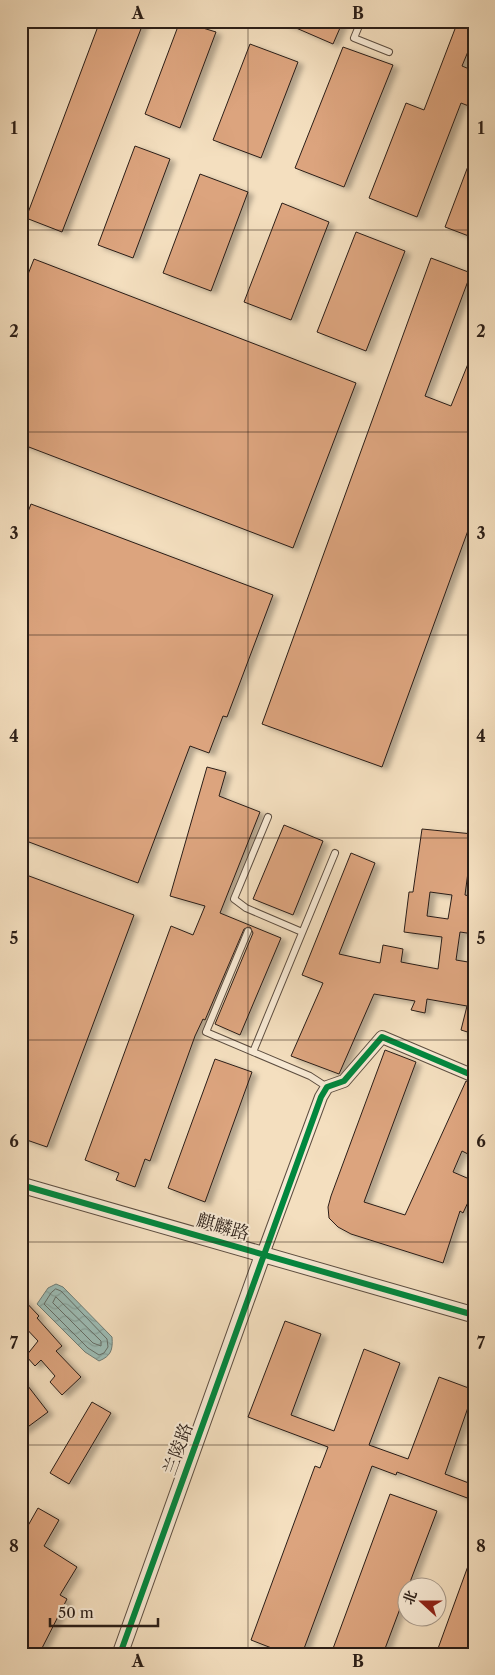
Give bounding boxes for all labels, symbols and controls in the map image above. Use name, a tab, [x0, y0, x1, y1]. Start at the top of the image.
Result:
text: A	[131, 3, 145, 23]
text: B	[352, 3, 364, 23]
text: 1	[10, 118, 18, 138]
text: 1	[477, 118, 485, 138]
text: 2	[9, 321, 19, 341]
text: 2	[476, 321, 486, 341]
text: 3	[9, 523, 19, 543]
text: 3	[476, 523, 486, 543]
text: 4	[9, 726, 19, 746]
text: 4	[476, 726, 486, 746]
text: 5	[10, 928, 19, 948]
text: 5	[477, 928, 486, 948]
text: 6	[9, 1131, 19, 1151]
text: 6	[476, 1131, 486, 1151]
street label: 麒麟路	[194, 1209, 252, 1245]
text: 7	[10, 1333, 19, 1353]
text: 7	[477, 1333, 486, 1353]
street label: 兰陵路	[158, 1420, 198, 1478]
text: 8	[9, 1536, 19, 1556]
text: 8	[476, 1536, 486, 1556]
north arrow	[398, 1578, 448, 1628]
text: 北	[399, 1588, 421, 1607]
scale bar	[50, 1595, 158, 1627]
text: 50 m	[58, 1603, 94, 1622]
text: A	[131, 1651, 145, 1671]
text: B	[352, 1651, 364, 1671]

